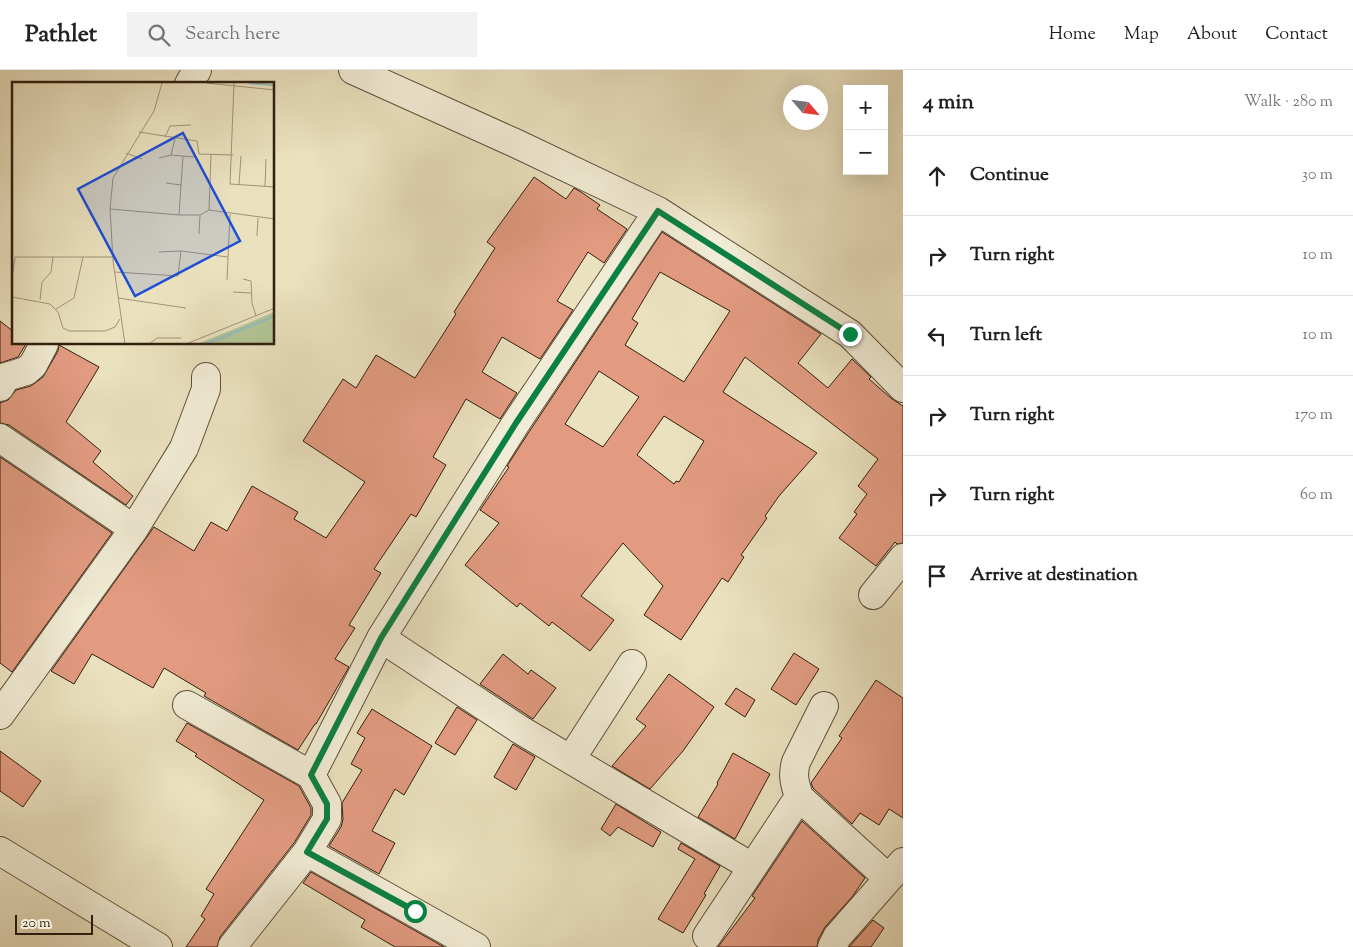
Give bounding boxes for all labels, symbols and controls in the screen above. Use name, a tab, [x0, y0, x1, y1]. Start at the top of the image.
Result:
search box	[127, 12, 477, 57]
text: Pathlet	[25, 18, 97, 52]
icon: search	[145, 21, 173, 49]
text: Search here	[185, 21, 280, 48]
text: Home	[1049, 22, 1096, 48]
text: Map	[1124, 22, 1159, 48]
text: About	[1187, 22, 1237, 48]
text: Contact	[1265, 22, 1328, 48]
inset map	[12, 82, 275, 345]
north arrow	[783, 85, 828, 130]
map controls	[843, 85, 888, 175]
button: +	[843, 85, 888, 130]
text: 4 min	[923, 88, 974, 118]
text: Walk · 280 m	[1244, 91, 1333, 114]
button: −	[843, 130, 888, 175]
icon: ahead	[923, 162, 951, 190]
text: Continue	[970, 162, 1049, 189]
text: 30 m	[1302, 164, 1333, 187]
icon: right	[923, 242, 951, 270]
text: Turn right	[970, 242, 1054, 269]
text: 10 m	[1303, 244, 1333, 267]
icon: left	[923, 322, 951, 350]
text: Turn left	[970, 322, 1042, 349]
route end	[839, 323, 862, 346]
text: 10 m	[1303, 324, 1333, 347]
icon: right	[923, 402, 951, 430]
text: Turn right	[970, 402, 1054, 429]
text: 170 m	[1295, 404, 1333, 427]
icon: right	[923, 482, 951, 510]
text: Turn right	[970, 482, 1054, 509]
text: 60 m	[1300, 484, 1333, 507]
icon: arrive	[923, 562, 951, 590]
text: Arrive at destination	[970, 562, 1138, 589]
route start	[404, 900, 427, 923]
scale bar	[15, 912, 92, 935]
text: 20 m	[22, 914, 51, 934]

